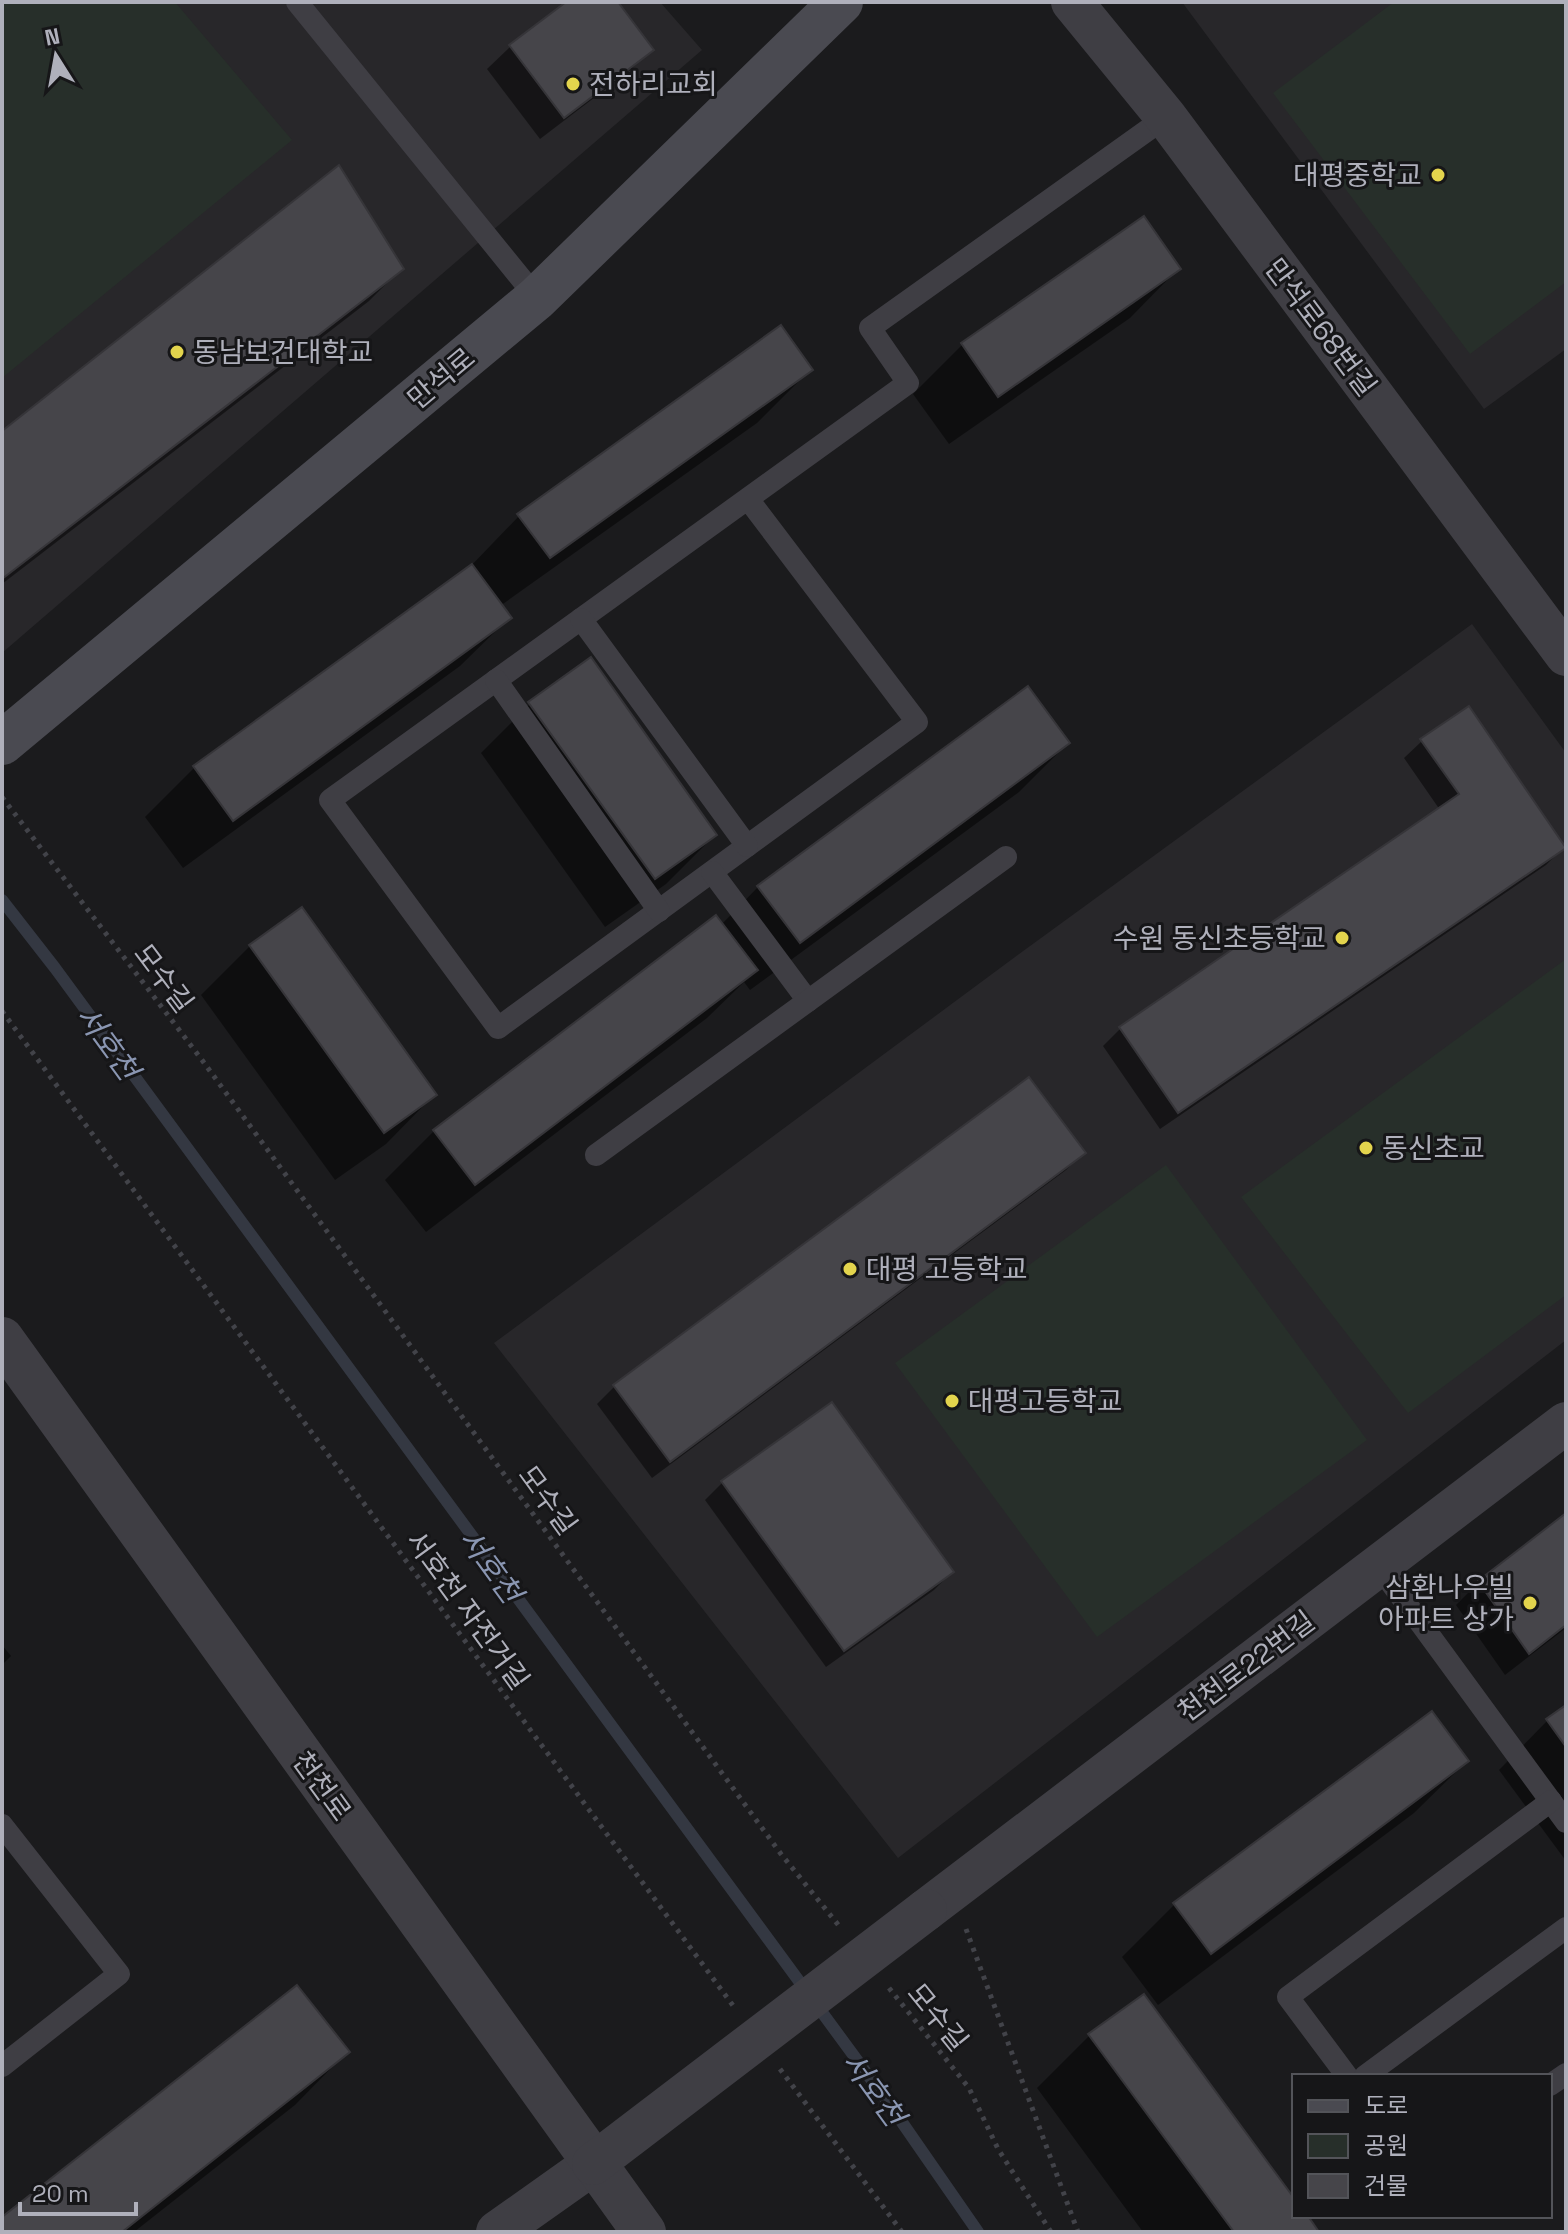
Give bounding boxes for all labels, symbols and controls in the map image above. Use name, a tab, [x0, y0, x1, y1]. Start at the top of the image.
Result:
north arrow	[16, 16, 96, 96]
text: N	[42, 21, 62, 52]
place label: 전하리교회	[589, 66, 718, 102]
marker: 전하리교회	[564, 75, 582, 93]
place label: 대평중학교	[1293, 157, 1422, 193]
marker: 대평중학교	[1429, 166, 1447, 184]
street label: 만석로68번길	[1257, 251, 1385, 403]
place label: 동남보건대학교	[193, 334, 373, 370]
street label: 만석로	[400, 339, 482, 417]
marker: 동남보건대학교	[168, 343, 186, 361]
place label: 수원 동신초등학교	[1113, 920, 1326, 956]
marker: 수원 동신초등학교	[1333, 929, 1351, 947]
street label: 모수길	[126, 936, 202, 1020]
water label: 서호천	[67, 998, 150, 1090]
place label: 동신초교	[1382, 1130, 1485, 1166]
marker: 동신초교	[1357, 1139, 1375, 1157]
place label: 대평 고등학교	[866, 1251, 1028, 1287]
marker: 대평 고등학교	[841, 1260, 859, 1278]
place label: 대평고등학교	[968, 1383, 1123, 1419]
marker: 대평고등학교	[943, 1392, 961, 1410]
street label: 모수길	[511, 1458, 585, 1542]
water label: 서호천	[450, 1521, 533, 1613]
street label: 서호천 자전거길	[398, 1524, 538, 1696]
place label: 삼환나우빌 아파트 상가	[1378, 1569, 1514, 1637]
marker: 삼환나우빌 아파트 상가	[1521, 1594, 1539, 1612]
street label: 천천로22번길	[1170, 1603, 1322, 1729]
street label: 천천로	[285, 1744, 359, 1828]
street label: 모수길	[900, 1976, 976, 2058]
water label: 서호천	[833, 2044, 916, 2136]
legend	[1292, 2074, 1552, 2218]
text: 도로	[1364, 2090, 1408, 2121]
text: 공원	[1364, 2130, 1408, 2161]
scale bar	[20, 2166, 136, 2216]
text: 건물	[1364, 2170, 1408, 2201]
text: 20 m	[32, 2178, 89, 2209]

